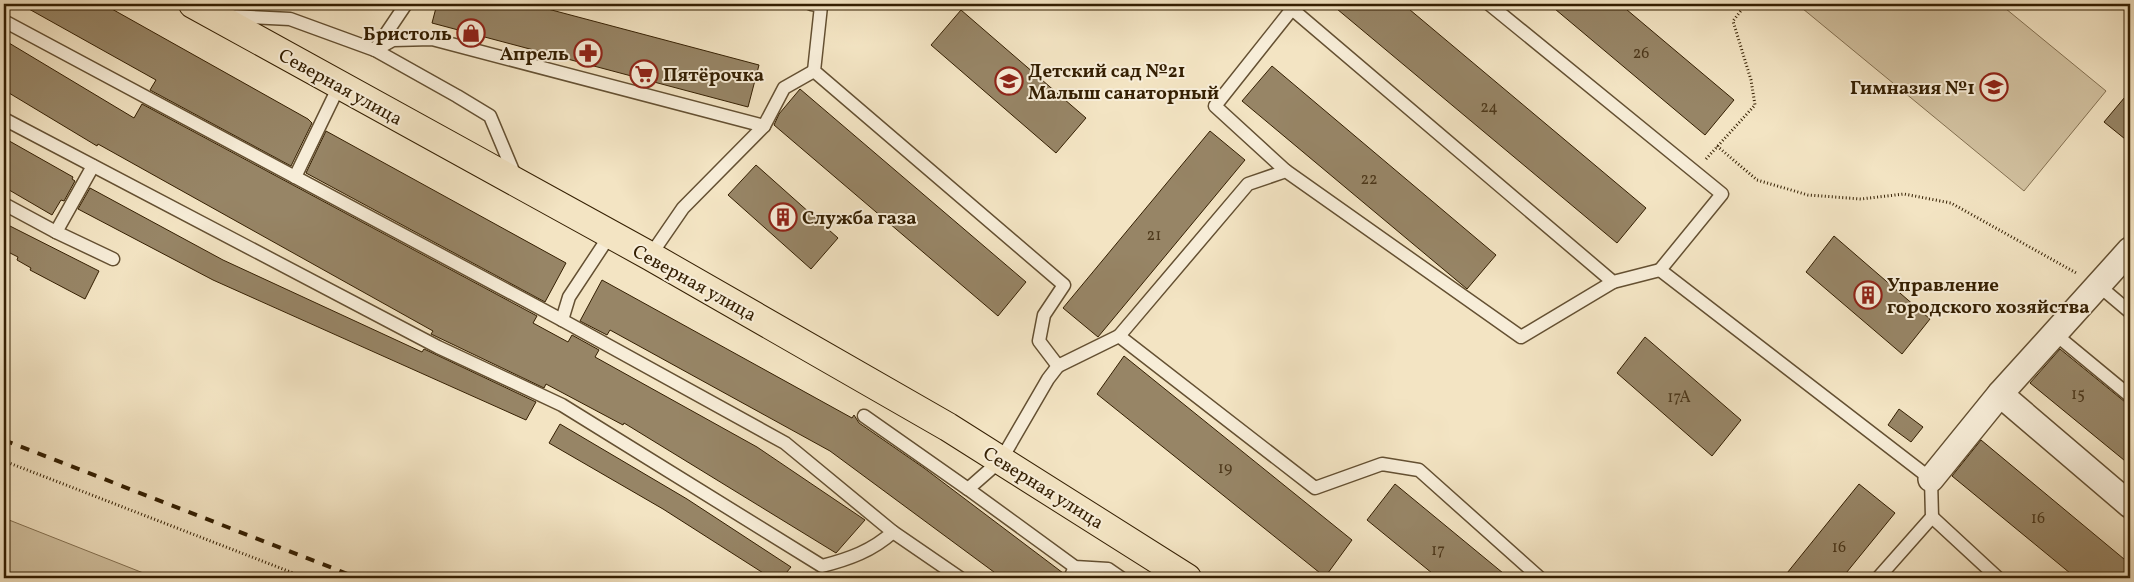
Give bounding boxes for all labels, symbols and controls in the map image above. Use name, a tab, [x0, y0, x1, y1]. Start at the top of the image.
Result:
shop icon: Бристоль	[456, 18, 486, 48]
place label: Бристоль	[363, 22, 452, 48]
pharmacy icon: Апрель	[573, 38, 603, 68]
place label: Апрель	[500, 42, 569, 68]
street label: Северная улица	[273, 43, 407, 133]
house number: 26	[1633, 43, 1649, 65]
supermarket icon: Пятёрочка	[629, 59, 659, 89]
place label: Детский сад №21 Малыш санаторный	[1028, 59, 1219, 107]
place label: Пятёрочка	[663, 63, 764, 89]
school or university icon: Детский сад №21 Малыш санаторный	[994, 66, 1024, 96]
school or university icon: Гимназия №1	[1979, 72, 2009, 102]
place label: Гимназия №1	[1850, 76, 1975, 102]
house number: 24	[1480, 97, 1498, 119]
house number: 22	[1360, 169, 1378, 191]
building icon: Служба газа	[768, 202, 798, 232]
place label: Служба газа	[802, 206, 917, 232]
house number: 21	[1147, 225, 1161, 247]
street label: Северная улица	[627, 239, 761, 329]
place label: Управление городского хозяйства	[1887, 273, 2090, 321]
building icon: Управление городского хозяйства	[1853, 280, 1883, 310]
house number: 15	[2071, 384, 2085, 406]
house number: 17А	[1667, 387, 1691, 409]
street label: Северная улица	[978, 441, 1108, 536]
house number: 19	[1218, 458, 1232, 480]
house number: 16	[2031, 508, 2045, 530]
house number: 16	[1832, 537, 1846, 559]
house number: 17	[1431, 540, 1445, 562]

